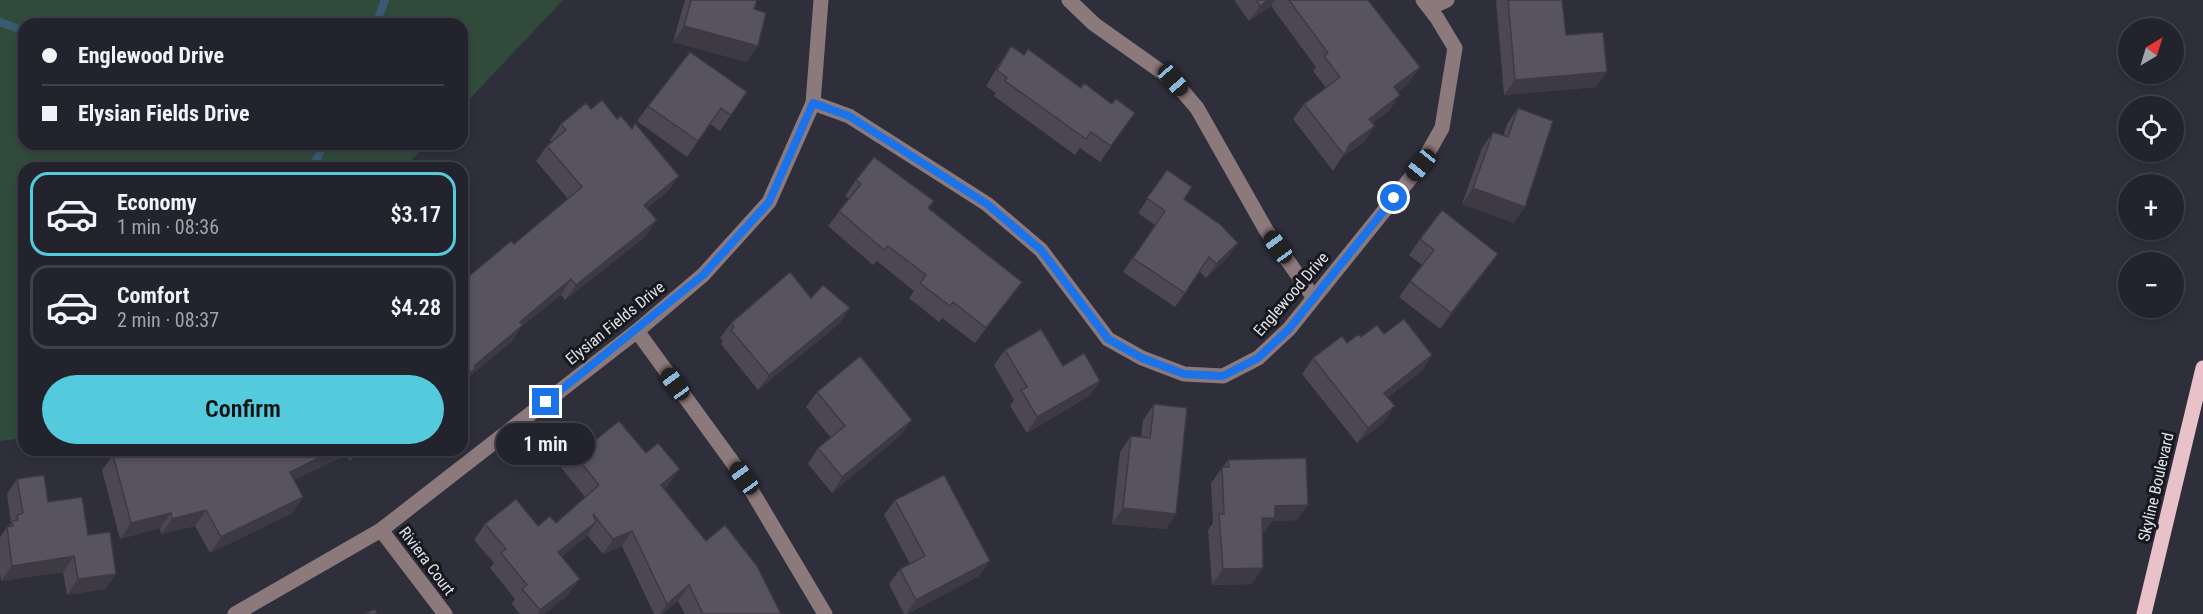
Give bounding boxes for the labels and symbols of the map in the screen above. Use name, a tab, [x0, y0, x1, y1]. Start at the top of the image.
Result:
north arrow	[2118, 18, 2184, 84]
car	[1154, 61, 1192, 99]
car	[1403, 145, 1439, 185]
route start	[1380, 184, 1407, 211]
car	[1260, 227, 1296, 267]
street label: Englewood Drive	[1249, 248, 1333, 340]
street label: Elysian Fields Drive	[562, 277, 668, 369]
car	[657, 364, 693, 404]
route end	[532, 388, 559, 415]
callout: 1 min	[496, 423, 596, 465]
street label: Skyline Boulevard	[2134, 431, 2178, 543]
car	[726, 458, 762, 498]
street label: Riviera Court	[395, 523, 459, 599]

